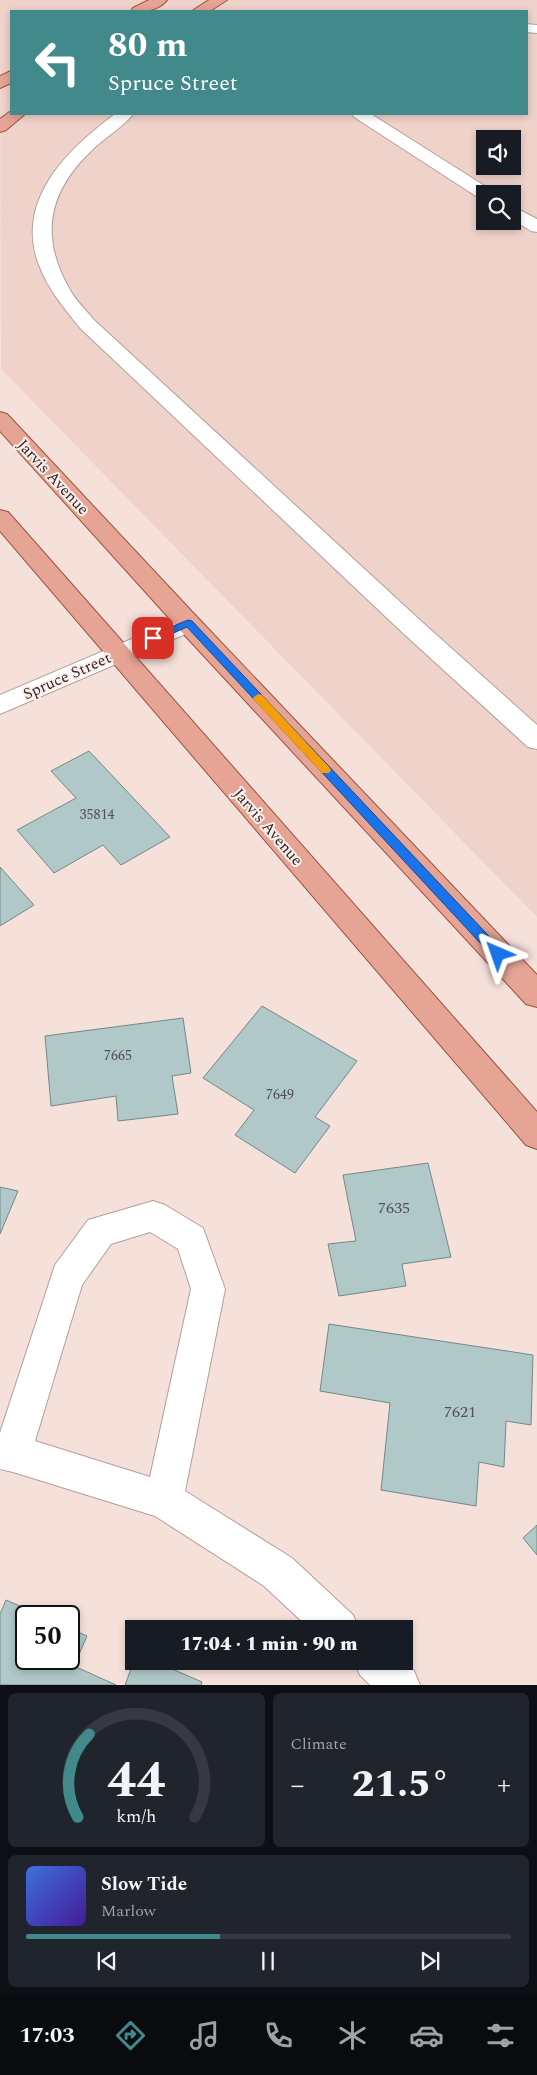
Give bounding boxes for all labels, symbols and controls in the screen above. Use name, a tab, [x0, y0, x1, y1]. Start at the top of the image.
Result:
text: 80 m	[108, 19, 188, 72]
icon: left	[25, 30, 90, 95]
text: Spruce Street	[108, 67, 238, 100]
map controls	[476, 130, 521, 230]
button: sound	[476, 130, 521, 175]
button: search	[476, 185, 521, 230]
street label: Jarvis Avenue	[11, 434, 95, 520]
pin	[132, 617, 174, 659]
icon: arrive	[139, 624, 167, 652]
street label: Spruce Street	[19, 646, 115, 706]
street label: Jarvis Avenue	[227, 783, 309, 871]
house number: 35814	[80, 804, 115, 825]
position arrow	[471, 927, 523, 979]
house number: 7665	[104, 1045, 132, 1066]
house number: 7649	[266, 1084, 294, 1105]
house number: 7635	[378, 1196, 410, 1220]
house number: 7621	[444, 1400, 476, 1424]
speed limit sign: 50	[15, 1605, 80, 1670]
text: 17:04 · 1 min · 90 m	[180, 1630, 358, 1659]
text: Climate	[291, 1732, 347, 1756]
text: 44	[107, 1741, 165, 1820]
text: 21.5°	[352, 1756, 450, 1814]
text: −	[291, 1764, 305, 1807]
text: +	[497, 1764, 511, 1807]
text: km/h	[116, 1803, 156, 1830]
text: Slow Tide	[101, 1870, 187, 1899]
text: Marlow	[101, 1899, 156, 1923]
icon: previous	[93, 1947, 121, 1975]
icon: pause	[254, 1947, 282, 1975]
icon: next	[416, 1947, 444, 1975]
icon: directions	[113, 2018, 148, 2053]
icon: music	[187, 2018, 222, 2053]
icon: phone	[261, 2018, 296, 2053]
icon: climate	[335, 2018, 370, 2053]
icon: car	[409, 2018, 444, 2053]
icon: filters	[483, 2018, 518, 2053]
text: 17:03	[19, 2019, 75, 2052]

